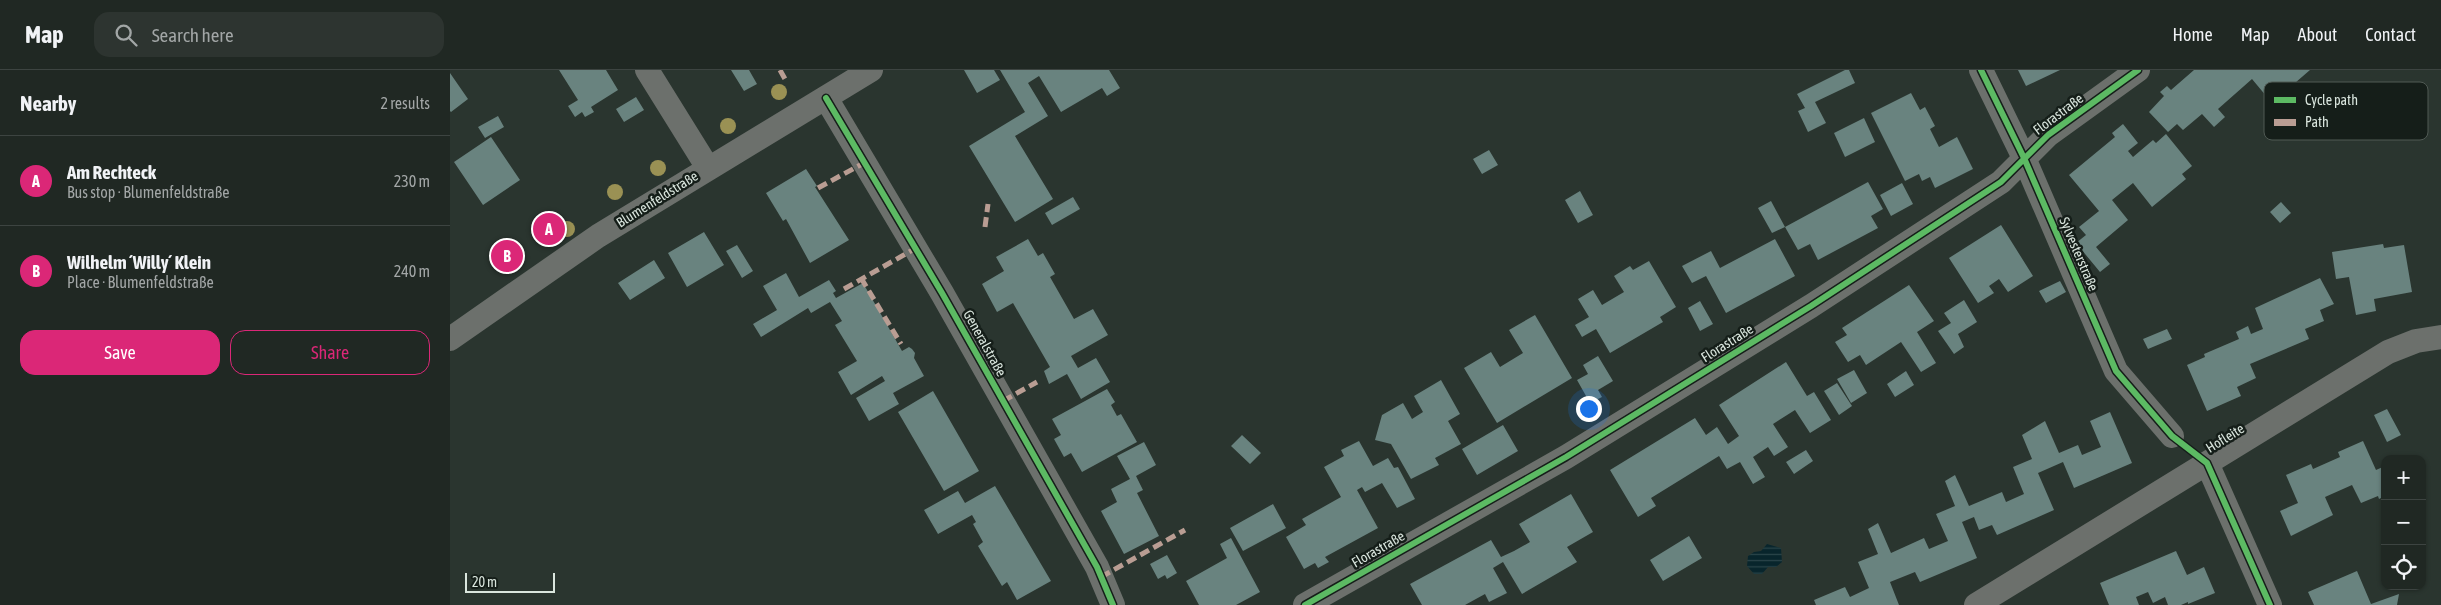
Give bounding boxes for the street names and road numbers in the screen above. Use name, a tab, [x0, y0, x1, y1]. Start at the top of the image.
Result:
street label: Florastraße	[2030, 90, 2086, 138]
street label: Blumenfeldstraße	[613, 168, 701, 230]
street label: Sylvesterstraße	[2056, 215, 2102, 293]
street label: Generalstraße	[960, 307, 1010, 379]
street label: Florastraße	[1698, 321, 1756, 365]
street label: Hofleite	[2203, 420, 2247, 456]
street label: Florastraße	[1349, 527, 1407, 571]

